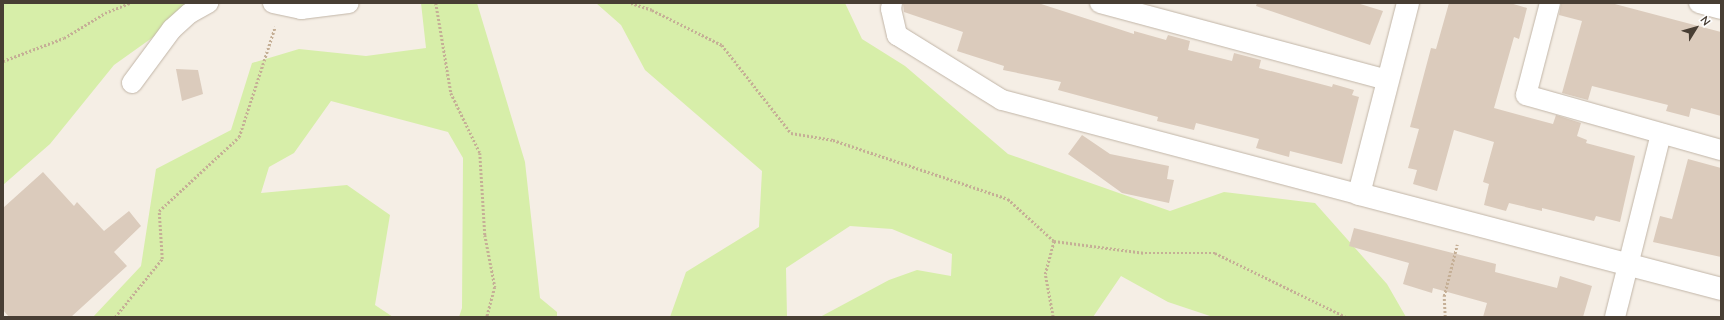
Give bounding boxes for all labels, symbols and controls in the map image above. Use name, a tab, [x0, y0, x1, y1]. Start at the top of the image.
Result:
north arrow	[1676, 8, 1716, 48]
text: N	[1698, 13, 1714, 28]

